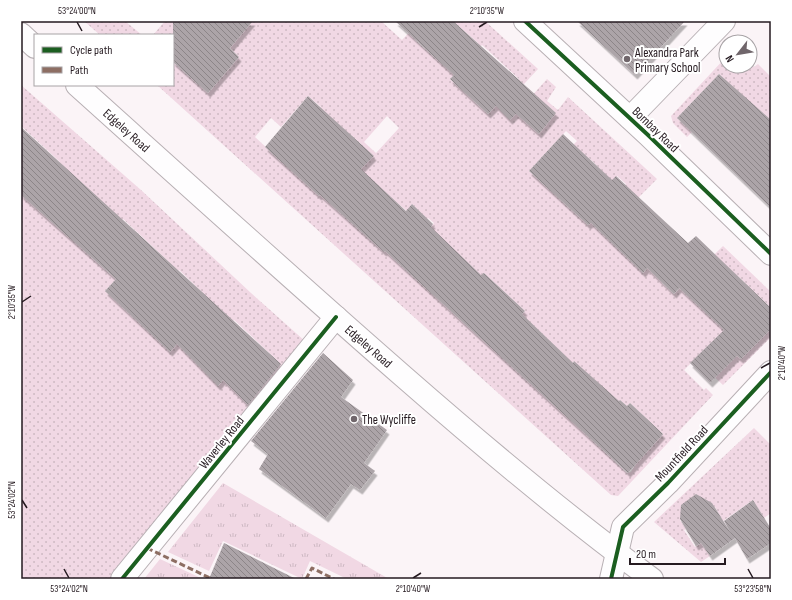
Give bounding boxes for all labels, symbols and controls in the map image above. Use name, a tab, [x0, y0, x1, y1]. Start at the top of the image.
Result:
text: 53°24'00"N	[58, 5, 96, 17]
text: 2°10'35"W	[470, 5, 505, 17]
legend	[34, 34, 174, 86]
north arrow	[718, 34, 758, 74]
text: Cycle path	[70, 43, 112, 58]
place label: Alexandra Park Primary School	[634, 45, 700, 76]
text: N	[723, 53, 737, 65]
marker: Alexandra Park Primary School	[622, 54, 632, 64]
text: Path	[70, 63, 88, 78]
street label: Bombay Road	[629, 104, 682, 156]
street label: Edgeley Road	[100, 106, 153, 156]
text: 2°10'35"W	[6, 284, 18, 319]
street label: Edgeley Road	[341, 322, 395, 372]
text: 2°10'40"W	[776, 345, 788, 380]
place label: The Wycliffe	[362, 412, 416, 428]
street label: Waverley Road	[196, 413, 248, 472]
marker: The Wycliffe	[349, 414, 359, 424]
street label: Mountfield Road	[652, 422, 712, 485]
text: 53°24'02"N	[6, 481, 18, 519]
scale bar	[630, 540, 725, 566]
text: 20 m	[636, 547, 656, 562]
text: 53°24'02"N	[50, 583, 88, 595]
text: 2°10'40"W	[396, 583, 431, 595]
text: 53°23'58"N	[734, 583, 772, 595]

